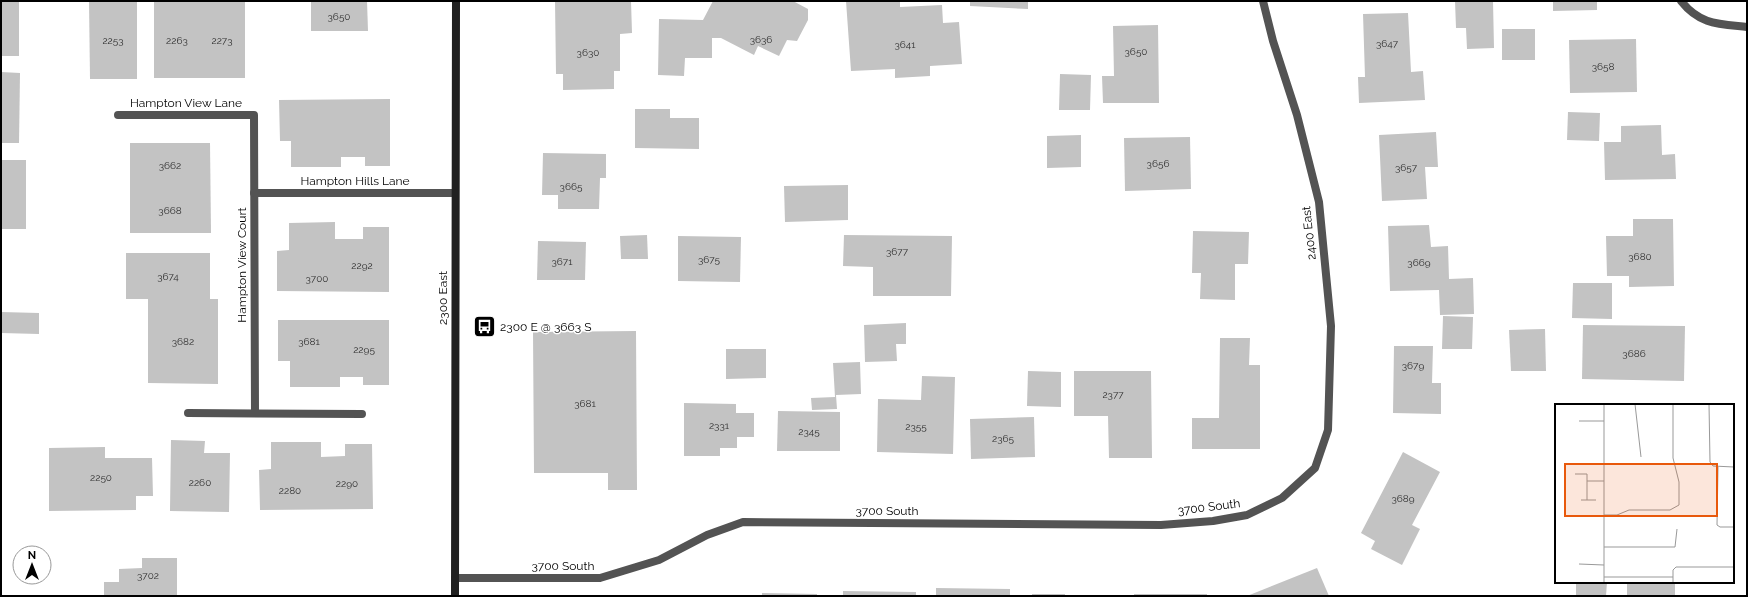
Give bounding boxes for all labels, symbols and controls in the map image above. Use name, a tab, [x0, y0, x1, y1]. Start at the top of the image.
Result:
house number: 3650	[328, 11, 350, 22]
house number: 3636	[750, 34, 772, 45]
house number: 2253	[102, 35, 124, 46]
house number: 2263	[166, 35, 188, 46]
house number: 2273	[211, 35, 233, 46]
house number: 3647	[1376, 38, 1399, 49]
house number: 3641	[894, 39, 916, 50]
house number: 3650	[1125, 46, 1147, 57]
house number: 3630	[577, 47, 599, 58]
house number: 3658	[1592, 61, 1614, 72]
street label: Hampton View Lane	[130, 96, 242, 110]
house number: 3656	[1147, 158, 1169, 169]
house number: 3662	[159, 160, 181, 171]
house number: 3657	[1395, 162, 1418, 173]
street label: Hampton Hills Lane	[300, 174, 410, 188]
house number: 3665	[560, 181, 583, 192]
house number: 3668	[158, 205, 182, 216]
street label: 2400 East	[1299, 205, 1319, 261]
street label: Hampton View Court	[235, 207, 249, 323]
house number: 3677	[886, 246, 909, 257]
house number: 3680	[1628, 251, 1652, 262]
house number: 3675	[698, 254, 721, 265]
house number: 3671	[552, 256, 573, 267]
house number: 3669	[1407, 257, 1431, 268]
house number: 2292	[351, 260, 373, 271]
house number: 3674	[157, 271, 179, 282]
street label: 2300 East	[436, 271, 450, 325]
house number: 3700	[306, 273, 328, 284]
bus stop icon: 2300 E @ 3663 S	[471, 314, 497, 340]
place label: 2300 E @ 3663 S	[500, 320, 592, 334]
house number: 3682	[172, 336, 194, 347]
house number: 3681	[298, 336, 321, 347]
house number: 2295	[353, 344, 375, 355]
house number: 3686	[1622, 348, 1646, 359]
house number: 3679	[1402, 360, 1424, 371]
house number: 2377	[1102, 389, 1124, 400]
house number: 3681	[574, 398, 597, 409]
inset map	[1555, 404, 1734, 583]
house number: 2331	[709, 420, 730, 431]
house number: 2355	[905, 421, 927, 432]
house number: 2345	[798, 426, 820, 437]
house number: 2365	[992, 433, 1015, 444]
house number: 2250	[90, 472, 112, 483]
house number: 2260	[189, 477, 211, 488]
house number: 2290	[336, 478, 358, 489]
house number: 2280	[279, 485, 301, 496]
house number: 3689	[1391, 493, 1415, 504]
street label: 3700 South	[1177, 496, 1241, 518]
street label: 3700 South	[855, 504, 919, 518]
north arrow	[12, 545, 52, 585]
text: N	[28, 549, 36, 562]
street label: 3700 South	[531, 559, 595, 573]
house number: 3702	[137, 570, 159, 581]

